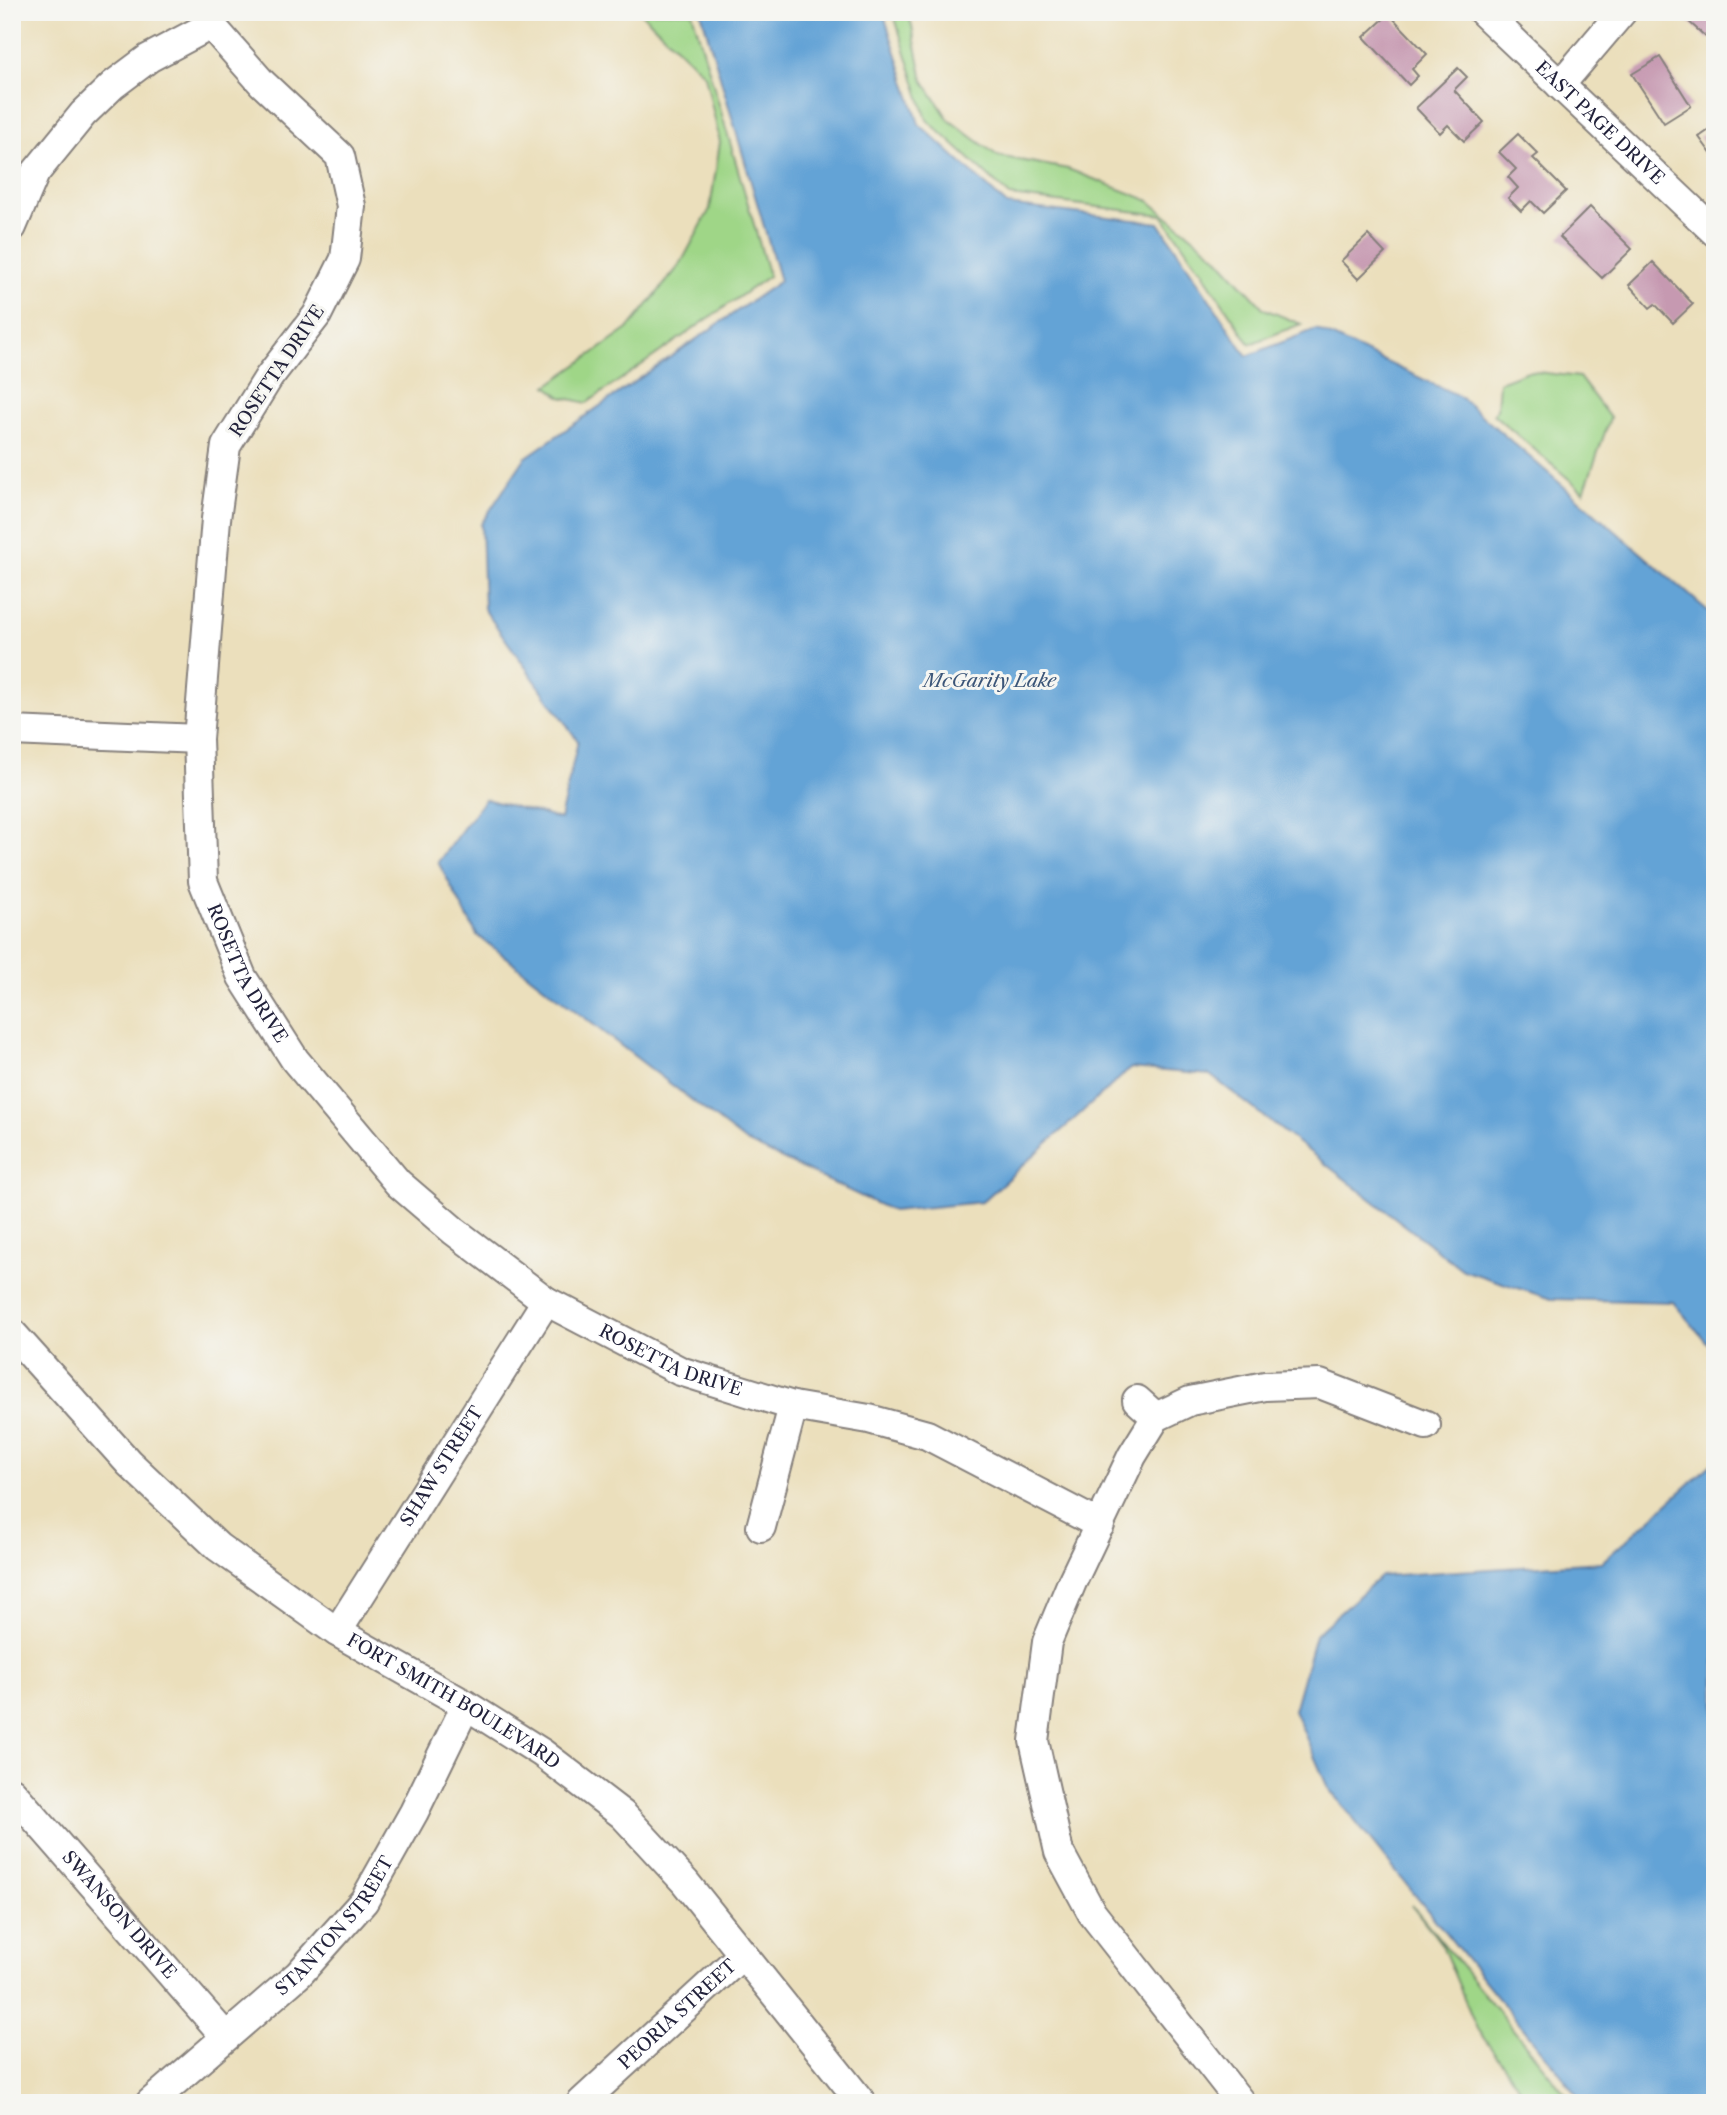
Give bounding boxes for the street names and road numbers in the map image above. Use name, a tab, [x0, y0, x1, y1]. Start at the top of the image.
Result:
street label: EAST PAGE DRIVE	[1531, 56, 1669, 189]
street label: ROSETTA DRIVE	[225, 301, 329, 441]
street label: ROSETTA DRIVE	[202, 901, 292, 1047]
street label: ROSETTA DRIVE	[596, 1320, 745, 1401]
street label: SHAW STREET	[396, 1402, 488, 1530]
street label: FORT SMITH BOULEVARD	[343, 1629, 564, 1774]
street label: SWANSON DRIVE	[58, 1846, 181, 1983]
street label: STANTON STREET	[271, 1852, 398, 2000]
street label: PEORIA STREET	[614, 1954, 741, 2074]

